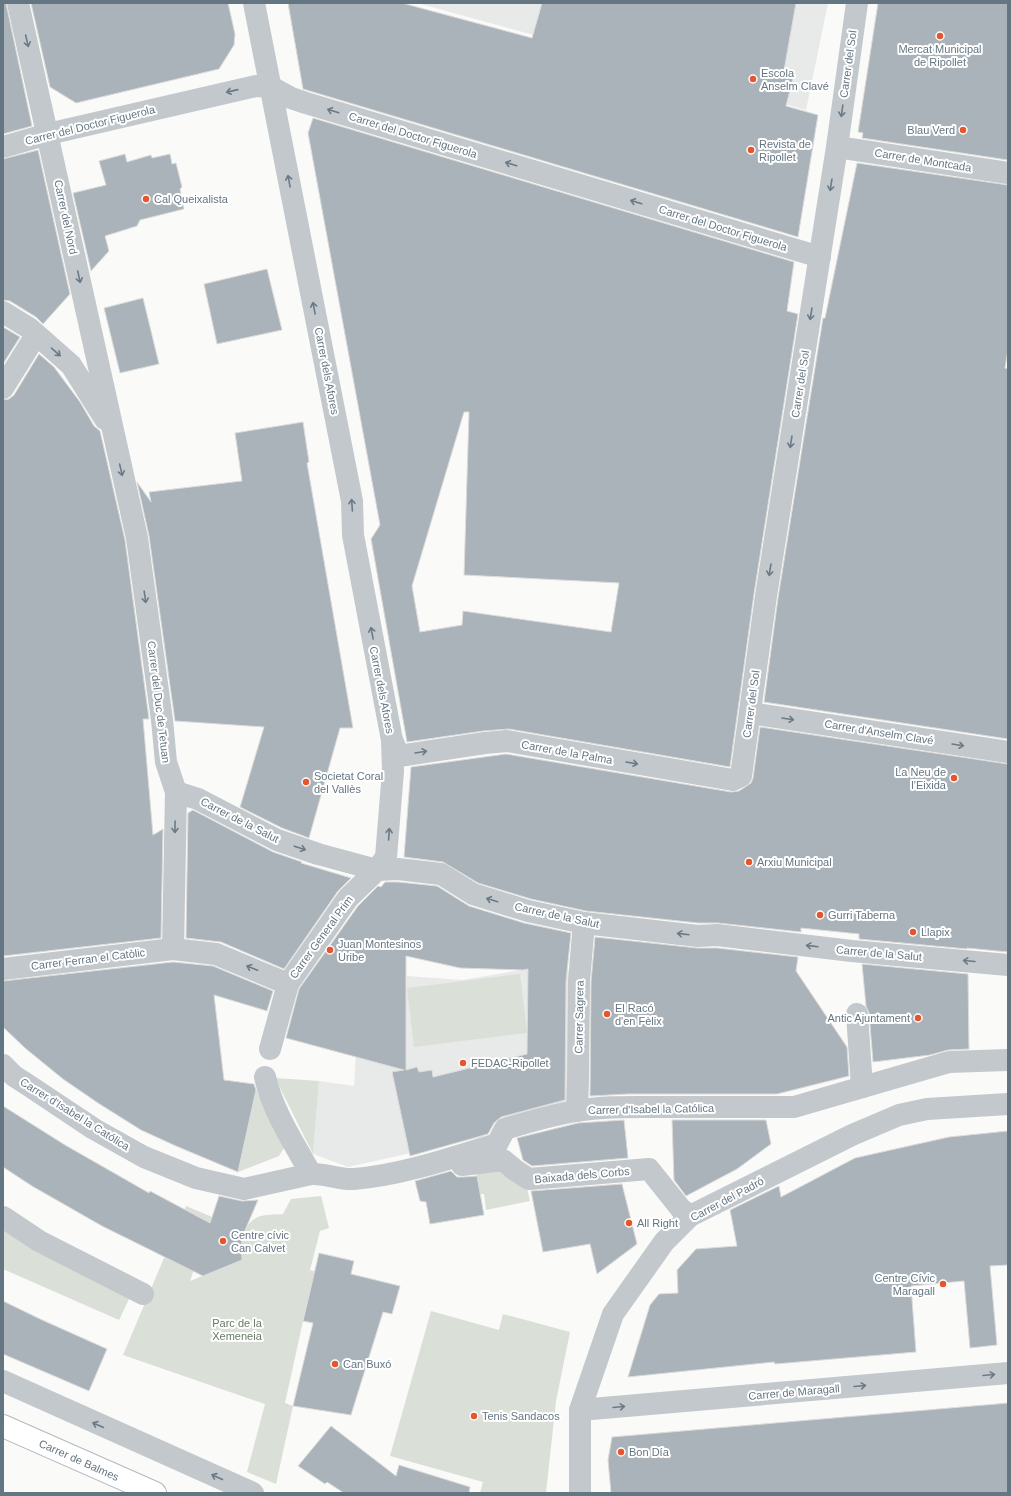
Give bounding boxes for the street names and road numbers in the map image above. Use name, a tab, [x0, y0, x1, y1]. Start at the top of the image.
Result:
street label: Carrer del Sol	[837, 30, 859, 98]
street label: Carrer del Doctor Figuerola	[24, 103, 157, 147]
street label: Carrer del Doctor Figuerola	[348, 110, 479, 160]
street label: Carrer de Montcada	[874, 146, 973, 174]
street label: Carrer del Nord	[52, 179, 80, 255]
street label: Carrer del Doctor Figuerola	[658, 203, 789, 253]
street label: Carrer dels Afores	[313, 326, 341, 416]
street label: Carrer del Sol	[789, 350, 811, 418]
street label: Carrer del Duc de Tetuan	[146, 640, 172, 764]
street label: Carrer dels Afores	[368, 645, 396, 735]
street label: Carrer del Sol	[740, 670, 762, 738]
street label: Carrer d'Anselm Clavé	[824, 717, 934, 747]
street label: Carrer de la Palma	[520, 738, 614, 766]
street label: Carrer de la Salut	[199, 795, 281, 845]
street label: Carrer General Prim	[287, 893, 355, 981]
street label: Carrer de la Salut	[514, 900, 600, 930]
street label: Carrer de la Salut	[836, 943, 922, 963]
street label: Carrer Ferran el Catòlic	[30, 946, 146, 972]
street label: Carrer Sagrera	[572, 979, 586, 1054]
street label: Carrer d'Isabel la Católica	[18, 1075, 132, 1153]
street label: Carrer d'Isabel la Católica	[588, 1102, 715, 1116]
street label: Baixada dels Corbs	[534, 1165, 631, 1185]
street label: Carrer del Padró	[688, 1175, 766, 1223]
street label: Carrer de Maragall	[748, 1382, 840, 1402]
street label: Carrer de Balmes	[37, 1437, 121, 1483]

